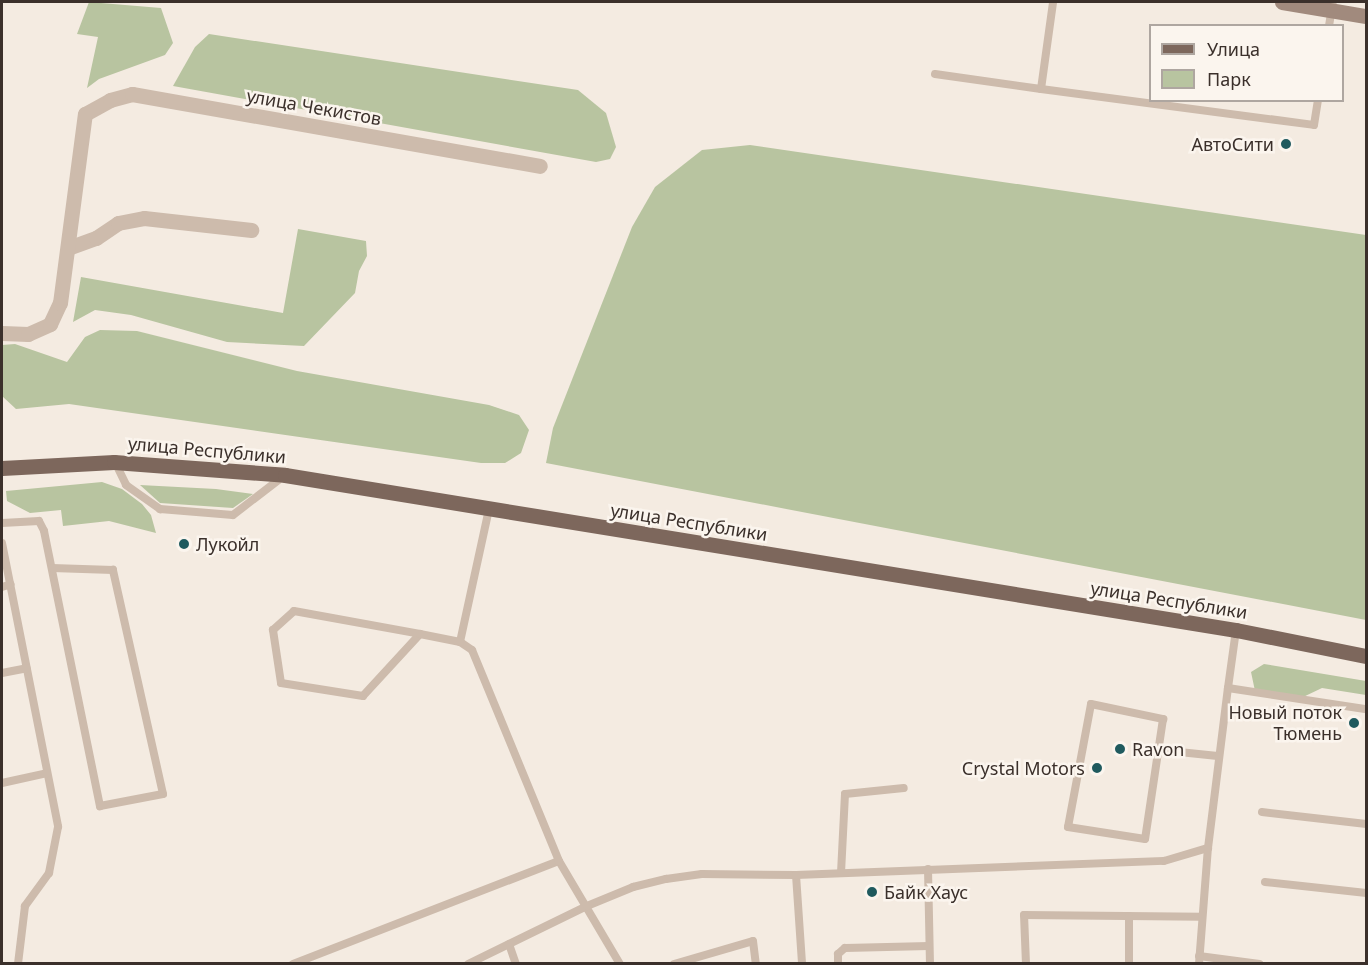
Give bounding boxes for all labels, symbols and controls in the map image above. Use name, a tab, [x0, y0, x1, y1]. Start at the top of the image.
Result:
legend	[1149, 24, 1344, 102]
text: Улица	[1207, 37, 1260, 61]
text: Парк	[1207, 67, 1251, 91]
street label: улица Чекистов	[245, 85, 383, 129]
place label: АвтоСити	[1191, 133, 1274, 155]
marker: АвтоСити	[1279, 137, 1293, 151]
street label: улица Республики	[127, 432, 287, 468]
street label: улица Республики	[609, 499, 769, 545]
place label: Лукойл	[196, 533, 259, 555]
marker: Лукойл	[177, 537, 191, 551]
street label: улица Республики	[1089, 577, 1249, 623]
place label: Новый поток Тюмень	[1228, 702, 1342, 744]
marker: Новый поток Тюмень	[1347, 716, 1361, 730]
place label: Ravon	[1132, 738, 1184, 760]
marker: Ravon	[1113, 742, 1127, 756]
place label: Crystal Motors	[962, 757, 1085, 779]
marker: Crystal Motors	[1090, 761, 1104, 775]
place label: Байк Хаус	[884, 881, 968, 903]
marker: Байк Хаус	[865, 885, 879, 899]

